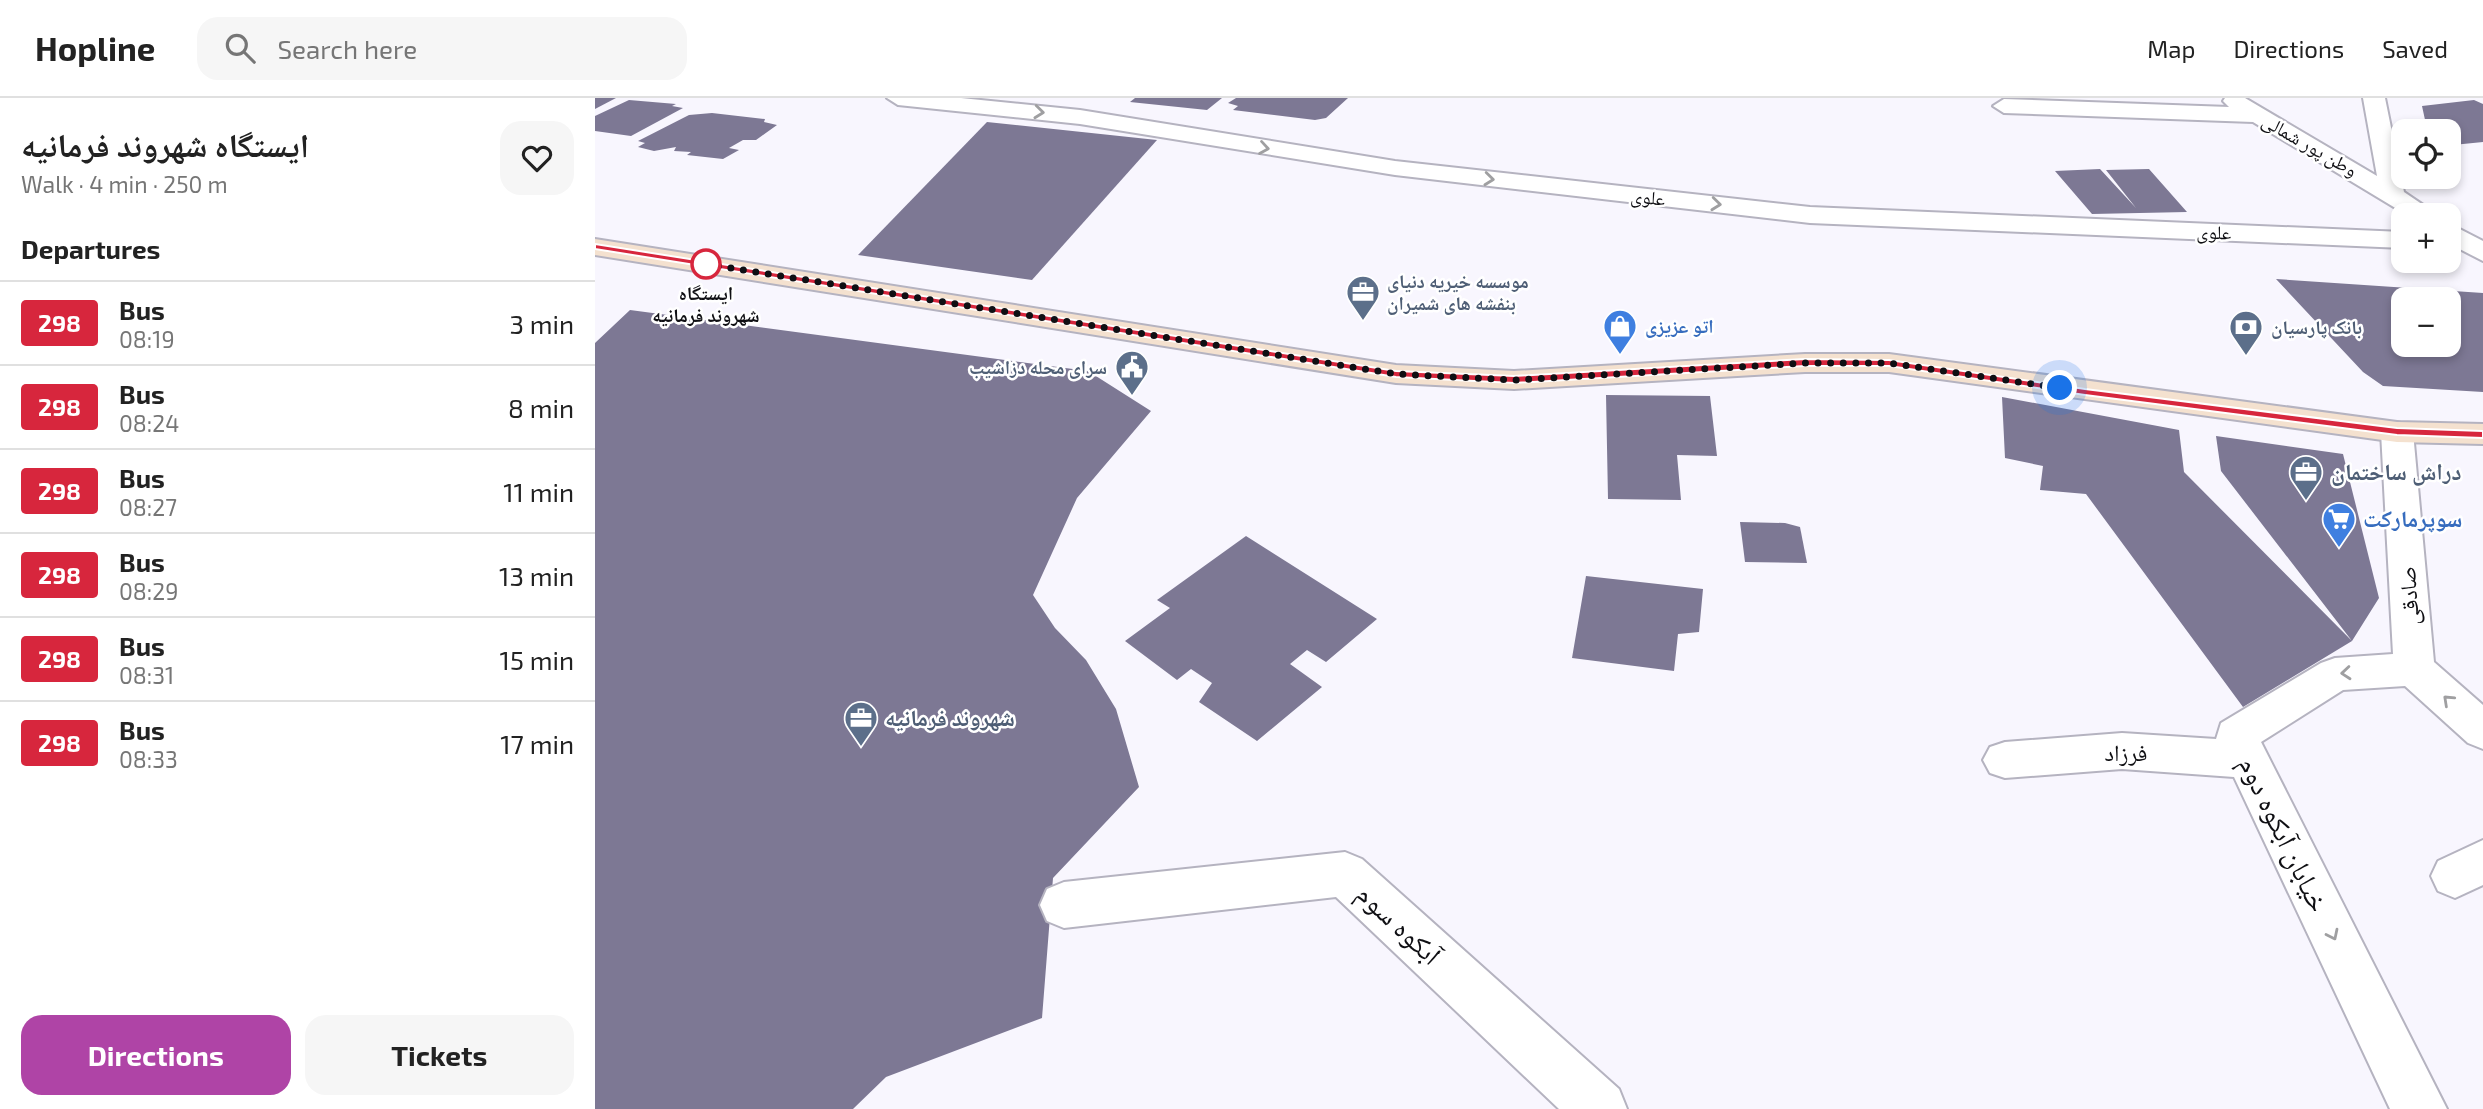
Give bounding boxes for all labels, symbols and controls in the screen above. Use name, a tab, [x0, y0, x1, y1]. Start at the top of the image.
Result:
search box	[197, 17, 687, 80]
text: Hopline	[35, 28, 155, 68]
icon: search	[221, 29, 259, 67]
text: Search here	[277, 33, 417, 64]
text: Map	[2147, 34, 2195, 63]
text: Directions	[2233, 34, 2344, 63]
text: Saved	[2382, 34, 2448, 63]
one-way arrow	[1034, 105, 1045, 120]
street label: وطن پور شمالی	[2258, 108, 2362, 182]
map controls	[2391, 119, 2461, 357]
button: locate	[2391, 119, 2461, 189]
button: heart	[500, 121, 574, 195]
text: ایستگاه شهروند فرمانیه	[21, 124, 309, 164]
one-way arrow	[1258, 140, 1270, 155]
text: Walk · 4 min · 250 m	[21, 170, 228, 198]
one-way arrow	[1484, 171, 1495, 186]
street label: علوی	[1629, 183, 1667, 211]
one-way arrow	[1710, 197, 1721, 212]
button: +	[2391, 203, 2461, 273]
street label: علوی	[2196, 219, 2232, 245]
text: Departures	[21, 233, 160, 264]
marker: ایستگاه شهروند فرمانیه	[691, 249, 721, 279]
place label: موسسه خیریه دنیای بنفشه های شمیران	[1387, 269, 1529, 315]
office icon: موسسه خیریه دنیای بنفشه های شمیران	[1344, 273, 1382, 322]
place label: ایستگاه شهروند فرمانیه	[652, 281, 760, 327]
button: −	[2391, 287, 2461, 357]
text: Bus	[119, 294, 165, 325]
shop icon: اتو عزیزی	[1601, 307, 1639, 356]
text: 298	[38, 308, 81, 337]
text: 3 min	[509, 308, 574, 339]
bank icon: بانک پارسیان	[2227, 308, 2265, 357]
place label: اتو عزیزی	[1645, 314, 1714, 338]
place label: بانک پارسیان	[2271, 315, 2362, 339]
text: 08:19	[119, 325, 175, 353]
public building icon: سرای محله دزاشیب	[1113, 348, 1151, 397]
place label: سرای محله دزاشیب	[969, 355, 1107, 379]
your location	[2042, 370, 2077, 405]
text: Bus	[119, 378, 165, 409]
text: 298	[38, 392, 81, 421]
text: 8 min	[508, 392, 574, 423]
text: 08:24	[119, 409, 179, 437]
office icon: دراش ساختمان	[2287, 453, 2325, 502]
place label: دراش ساختمان	[2331, 457, 2462, 486]
text: Bus	[119, 462, 165, 493]
text: 298	[38, 476, 81, 505]
text: 11 min	[503, 476, 574, 507]
text: 08:27	[119, 493, 177, 521]
supermarket icon: سوپرمارکت	[2320, 500, 2358, 549]
place label: سوپرمارکت	[2363, 504, 2462, 533]
text: Bus	[119, 546, 165, 577]
text: 298	[38, 560, 81, 589]
text: 13 min	[499, 560, 574, 591]
street label: صادقی	[2392, 566, 2425, 626]
text: 08:29	[119, 577, 178, 605]
text: Bus	[119, 630, 165, 661]
text: 298	[38, 644, 81, 673]
text: 15 min	[500, 644, 574, 675]
text: 08:31	[119, 661, 174, 689]
one-way arrow	[2340, 665, 2351, 680]
one-way arrow	[2443, 696, 2456, 708]
office icon: شهروند فرمانیه	[842, 699, 880, 748]
place label: شهروند فرمانیه	[885, 703, 1015, 732]
text: Bus	[119, 714, 165, 745]
text: 298	[38, 728, 81, 757]
text: 17 min	[500, 728, 574, 759]
street label: فرزاد	[2105, 738, 2147, 766]
text: 08:33	[119, 745, 178, 773]
street label: خیابان آبکوه دوم	[2230, 750, 2337, 918]
street label: آبکوه سوم	[1348, 876, 1450, 974]
one-way arrow	[2325, 928, 2339, 940]
button: Directions	[21, 1015, 291, 1095]
button: Tickets	[305, 1015, 574, 1095]

